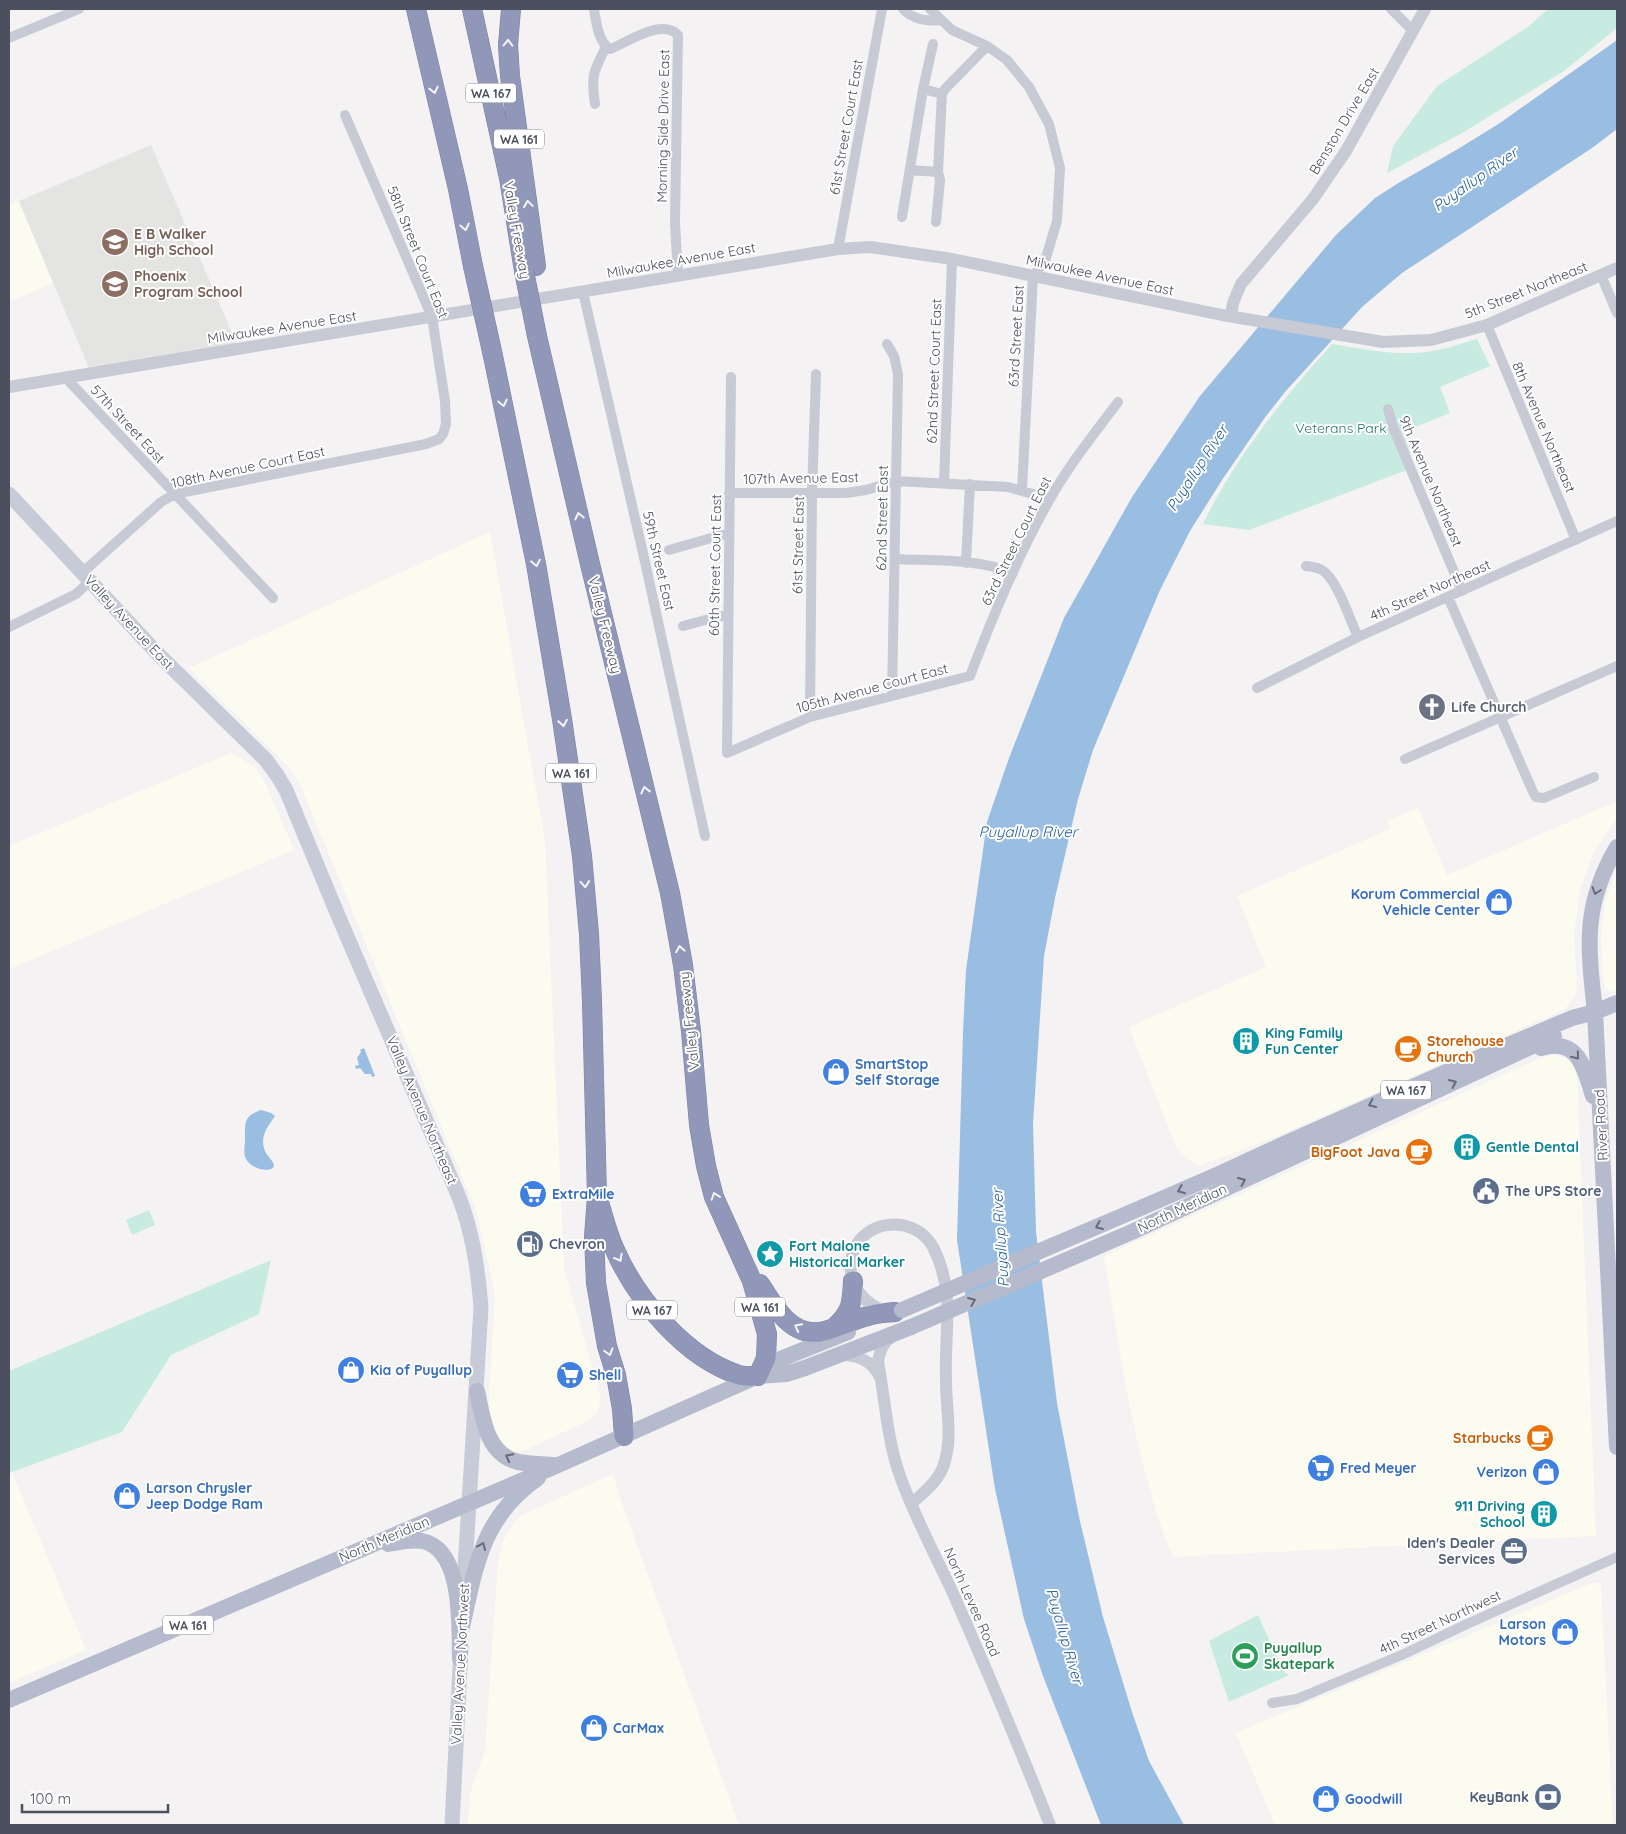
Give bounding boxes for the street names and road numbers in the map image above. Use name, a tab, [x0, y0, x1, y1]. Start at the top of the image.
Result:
street label: Morning Side Drive East	[653, 49, 673, 203]
street label: 61st Street Court East	[825, 58, 867, 196]
street label: Benston Drive East	[1305, 64, 1383, 178]
road number: WA 167	[466, 84, 516, 102]
road number: WA 161	[494, 130, 544, 148]
street label: Valley Freeway	[500, 180, 534, 280]
street label: 58th Street Court East	[383, 183, 453, 321]
street label: Milwaukee Avenue East	[605, 238, 757, 282]
street label: Milwaukee Avenue East	[1024, 251, 1176, 300]
street label: 5th Street Northeast	[1462, 257, 1590, 323]
street label: 63rd Street East	[1004, 284, 1028, 387]
street label: 62nd Street Court East	[922, 298, 946, 444]
street label: Milwaukee Avenue East	[206, 306, 358, 348]
street label: 8th Avenue Northeast	[1508, 359, 1580, 495]
street label: 57th Street East	[87, 381, 169, 467]
street label: 9th Avenue Northeast	[1395, 413, 1467, 549]
street label: 108th Avenue Court East	[170, 442, 327, 492]
street label: 62nd Street East	[872, 465, 892, 571]
street label: 107th Avenue East	[743, 468, 859, 488]
street label: 63rd Street Court East	[977, 473, 1055, 609]
street label: 60th Street Court East	[705, 494, 725, 636]
street label: 61st Street East	[788, 496, 808, 594]
street label: 59th Street East	[639, 509, 679, 613]
street label: 4th Street Northeast	[1367, 555, 1493, 625]
street label: Valley Avenue East	[80, 571, 178, 673]
street label: Valley Freeway	[584, 575, 626, 675]
street label: 105th Avenue Court East	[794, 659, 950, 717]
road number: WA 161	[546, 764, 596, 782]
street label: Valley Freeway	[675, 971, 703, 1071]
street label: Valley Avenue Northeast	[383, 1033, 462, 1187]
road number: WA 167	[1381, 1080, 1431, 1100]
street label: River Road	[1590, 1089, 1612, 1161]
street label: North Meridian	[1134, 1179, 1230, 1237]
road number: WA 161	[735, 1298, 785, 1316]
road number: WA 167	[627, 1300, 677, 1320]
street label: North Meridian	[336, 1512, 432, 1566]
street label: North Levee Road	[940, 1545, 1004, 1659]
street label: Valley Avenue Northwest	[447, 1583, 473, 1745]
street label: 4th Street Northwest	[1376, 1586, 1504, 1658]
road number: WA 161	[163, 1616, 213, 1634]

